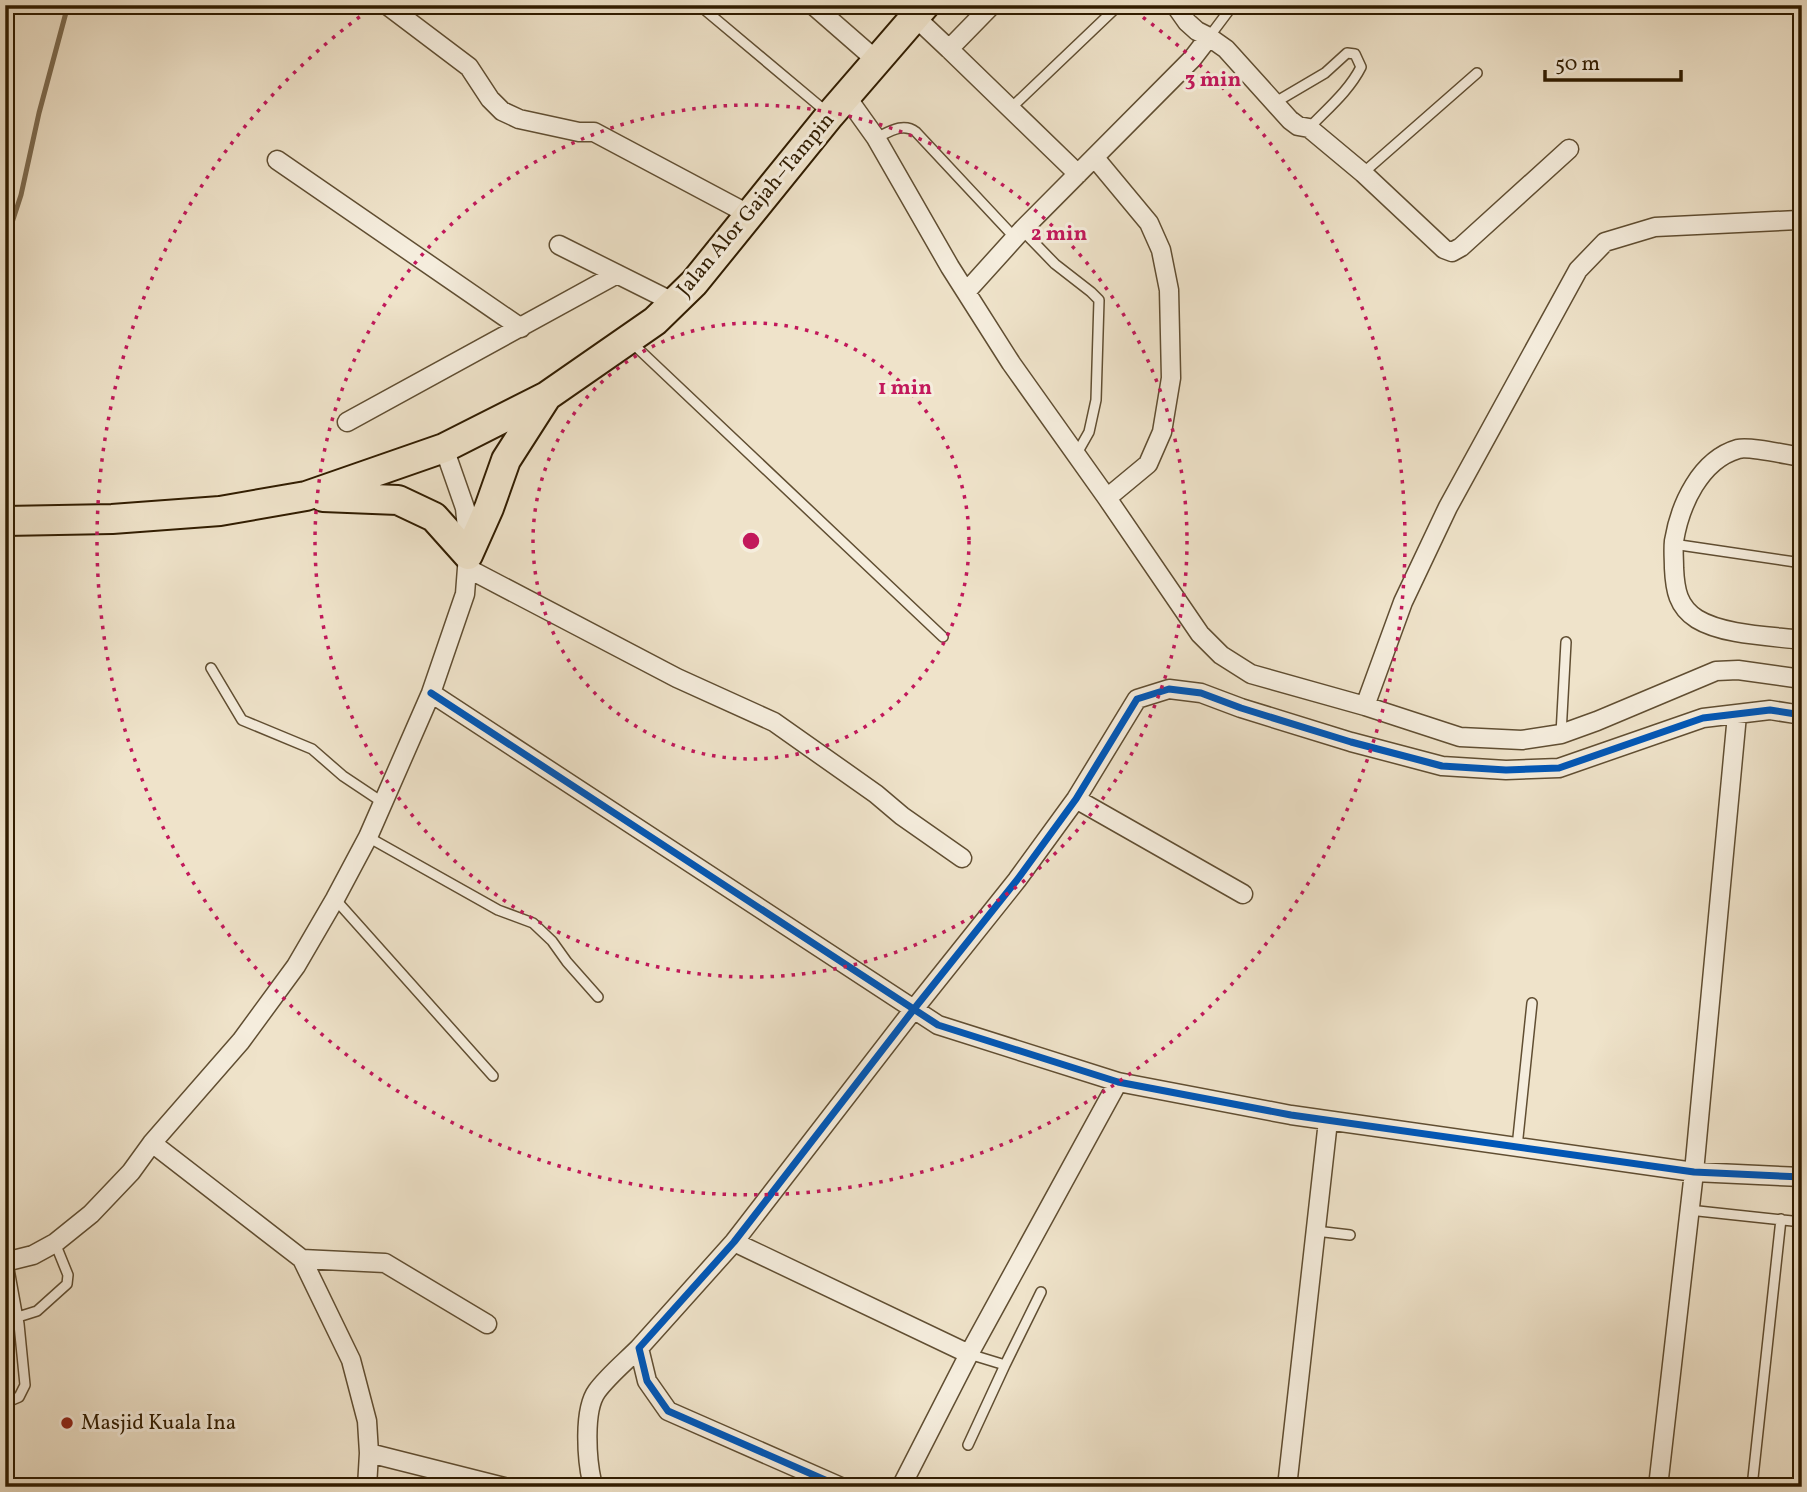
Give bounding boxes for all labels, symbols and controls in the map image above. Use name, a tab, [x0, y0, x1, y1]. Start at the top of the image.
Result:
scale bar	[1545, 38, 1681, 82]
text: 50 m	[1555, 50, 1600, 79]
text: 3 min	[1185, 66, 1241, 95]
street label: Jalan Alor Gajah–Tampin	[670, 107, 842, 303]
text: 2 min	[1031, 220, 1087, 249]
text: 1 min	[878, 374, 932, 403]
centre of rings	[739, 529, 763, 553]
place label: Masjid Kuala Ina	[81, 1409, 236, 1438]
marker: Masjid Kuala Ina	[59, 1415, 75, 1431]

